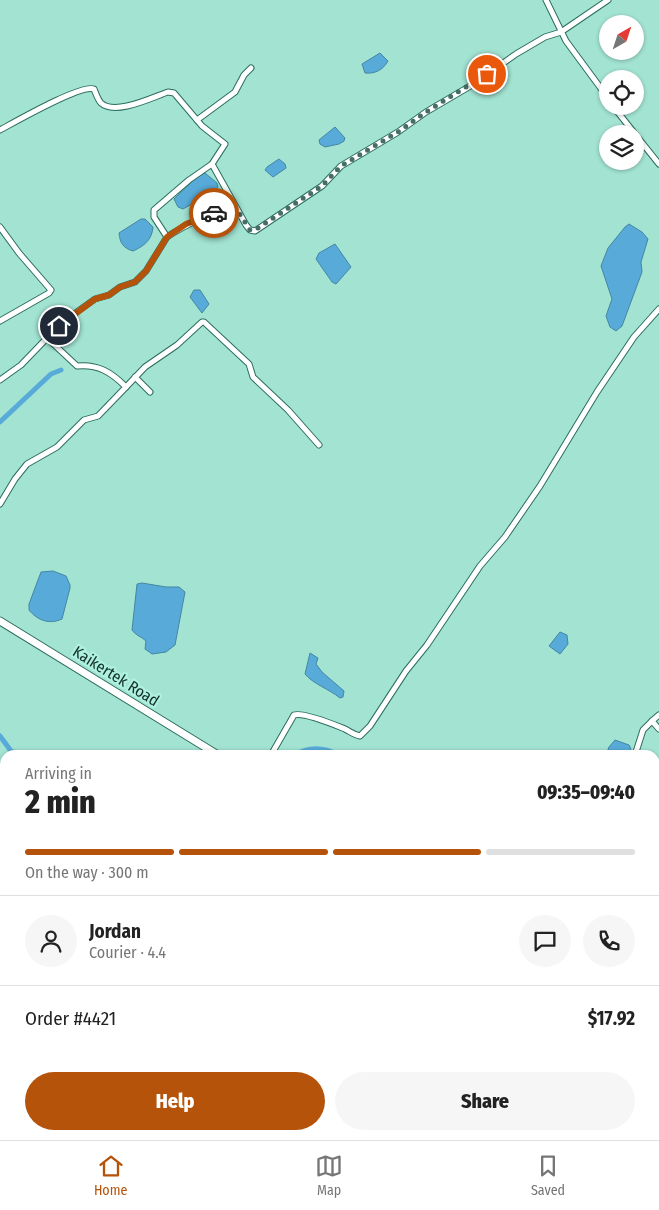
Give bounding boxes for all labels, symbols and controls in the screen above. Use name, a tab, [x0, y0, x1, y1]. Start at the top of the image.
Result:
north arrow	[599, 15, 644, 60]
map controls	[599, 15, 644, 170]
pin	[466, 53, 508, 95]
icon: bag	[473, 60, 501, 88]
button: locate	[599, 70, 644, 115]
button: layers	[599, 125, 644, 170]
courier	[189, 188, 239, 238]
icon: car	[200, 199, 228, 227]
pin	[38, 305, 80, 347]
icon: home	[45, 312, 73, 340]
street label: Kaikertek Road	[69, 642, 163, 710]
text: Arriving in	[25, 764, 92, 783]
text: 09:35–09:40	[537, 781, 635, 804]
text: 2 min	[25, 783, 96, 821]
text: On the way · 300 m	[25, 863, 148, 882]
button: person	[25, 915, 77, 967]
button: chat	[519, 915, 571, 967]
button: phone	[583, 915, 635, 967]
text: Jordan	[89, 920, 141, 943]
text: Courier · 4.4	[89, 943, 166, 962]
text: Order #4421	[25, 1007, 116, 1030]
text: $17.92	[588, 1007, 635, 1030]
button: Help	[25, 1072, 325, 1130]
button: Share	[335, 1072, 635, 1130]
tab: Home	[94, 1152, 127, 1199]
tab: Map	[315, 1152, 343, 1199]
tab: Saved	[531, 1152, 565, 1199]

